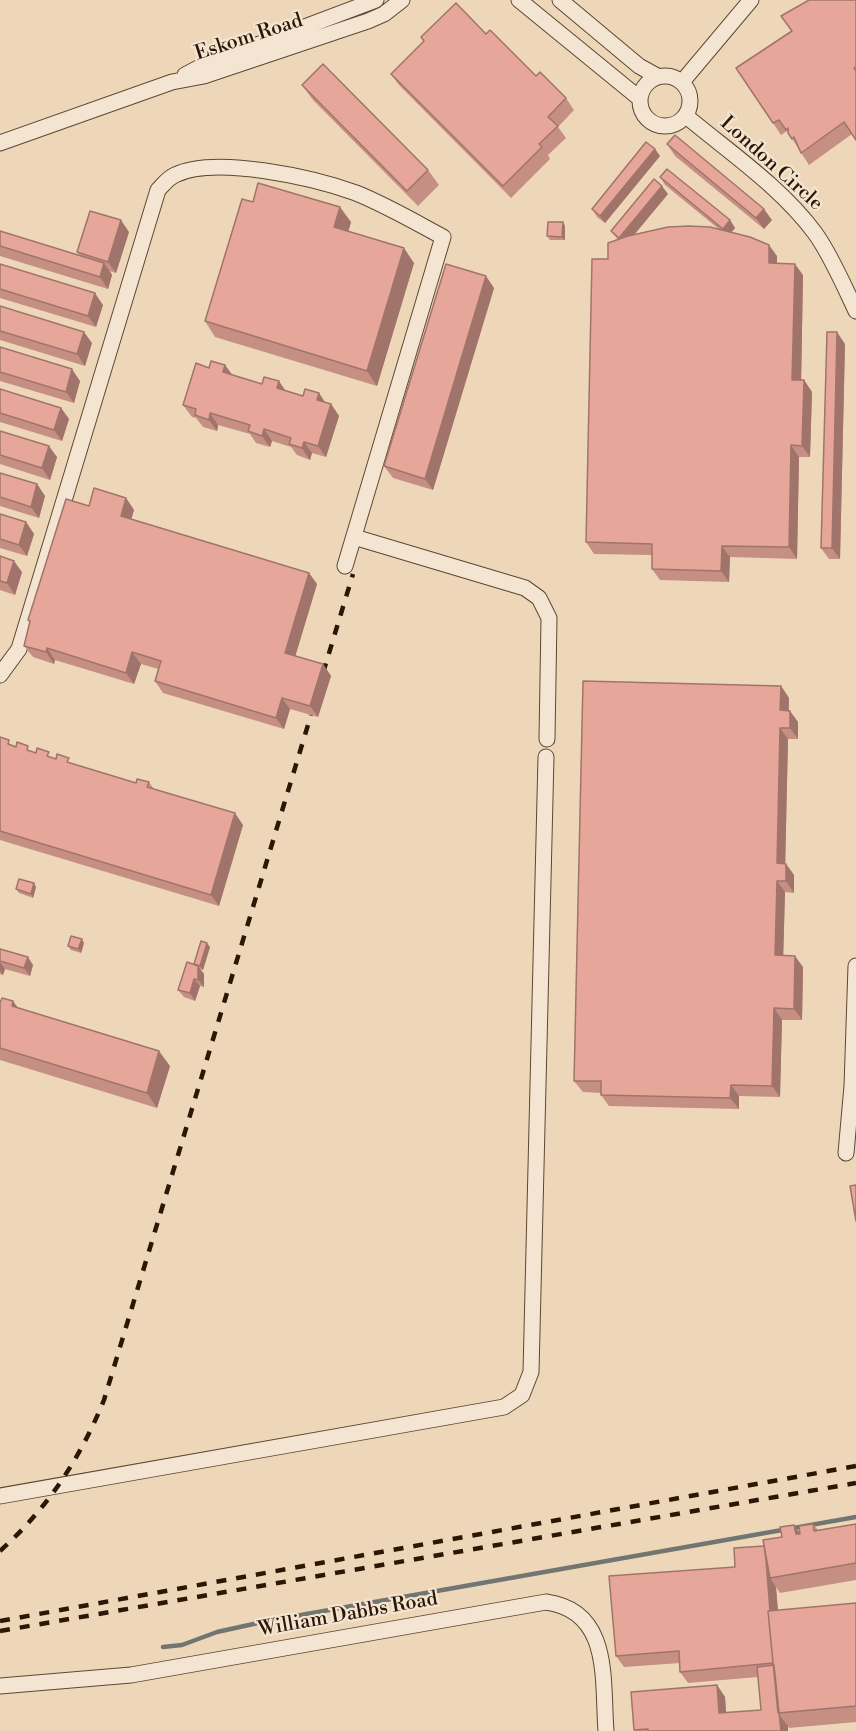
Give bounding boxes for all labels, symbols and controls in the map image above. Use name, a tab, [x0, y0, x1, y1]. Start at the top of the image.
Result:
street label: Eskom Road	[192, 9, 306, 67]
street label: London Circle	[715, 112, 827, 216]
street label: William Dabbs Road	[256, 1587, 440, 1643]

